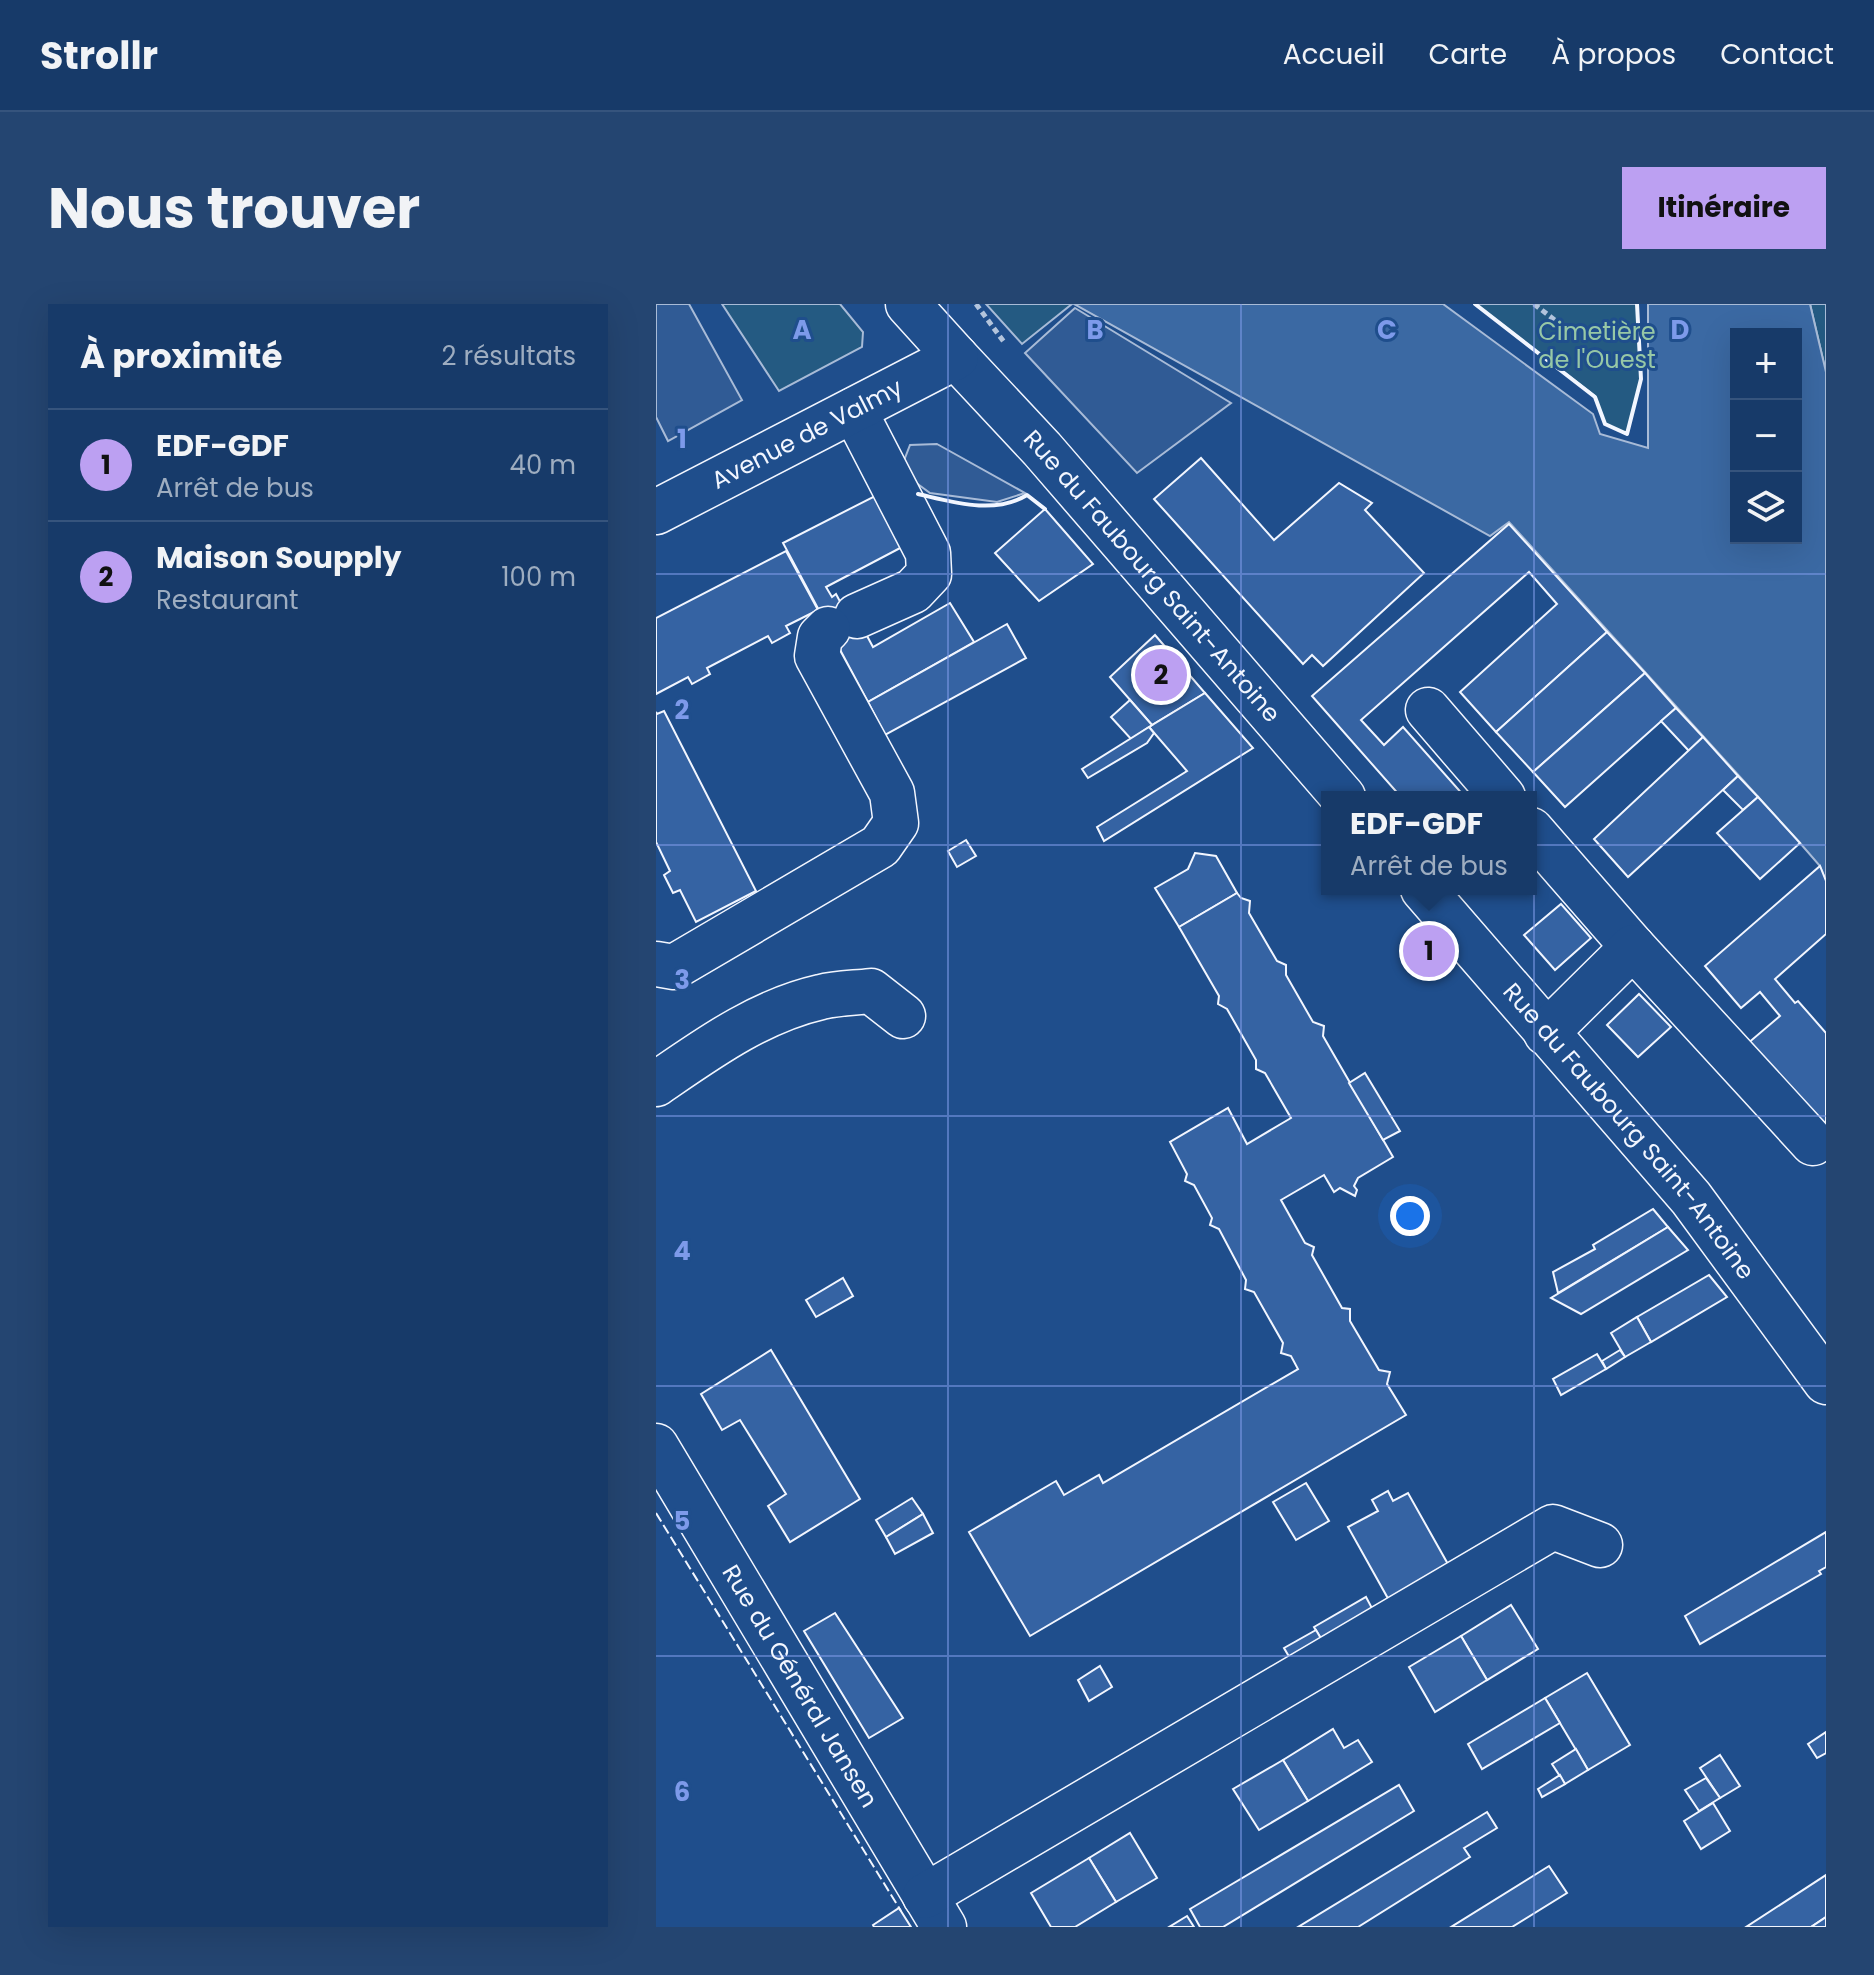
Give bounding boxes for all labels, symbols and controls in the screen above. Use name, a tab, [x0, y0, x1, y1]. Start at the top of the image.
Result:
text: Strollr	[40, 29, 158, 82]
text: Accueil	[1283, 35, 1385, 74]
text: Carte	[1429, 35, 1507, 74]
text: À propos	[1551, 35, 1676, 74]
text: Contact	[1720, 35, 1834, 74]
button: Itinéraire	[1622, 167, 1826, 249]
text: Nous trouver	[48, 169, 420, 248]
text: A	[792, 312, 812, 348]
text: B	[1086, 312, 1104, 348]
text: C	[1377, 312, 1397, 348]
text: D	[1671, 312, 1690, 348]
park label: Cimetière de l'Ouest	[1538, 315, 1656, 376]
map controls	[1730, 328, 1802, 544]
button: +	[1730, 328, 1802, 400]
text: À proximité	[80, 332, 282, 380]
text: 2 résultats	[442, 338, 576, 374]
street label: Avenue de Valmy	[706, 370, 908, 497]
button: −	[1730, 400, 1802, 472]
text: 1	[677, 421, 687, 457]
street label: Rue du Faubourg Saint-Antoine	[1016, 422, 1288, 729]
text: EDF-GDF	[156, 424, 289, 467]
text: 1	[101, 447, 111, 483]
text: 40 m	[510, 447, 576, 483]
text: Arrêt de bus	[156, 470, 314, 506]
button: layers	[1730, 472, 1802, 544]
text: Maison Soupply	[156, 536, 402, 579]
text: 2	[99, 559, 113, 595]
text: 100 m	[501, 559, 576, 595]
text: Restaurant	[156, 582, 299, 618]
pin: 2	[1135, 645, 1187, 705]
text: 2	[675, 692, 690, 728]
popup	[1321, 791, 1537, 895]
text: EDF-GDF	[1350, 802, 1483, 845]
text: Arrêt de bus	[1350, 848, 1508, 884]
pin: 1	[1403, 921, 1455, 981]
text: 3	[674, 962, 690, 998]
street label: Rue du Faubourg Saint-Antoine	[1496, 976, 1762, 1286]
your location	[1390, 1196, 1430, 1236]
text: 4	[673, 1233, 691, 1269]
text: 5	[674, 1503, 690, 1539]
street label: Rue du Général Jansen	[715, 1558, 886, 1814]
text: 6	[674, 1774, 690, 1810]

